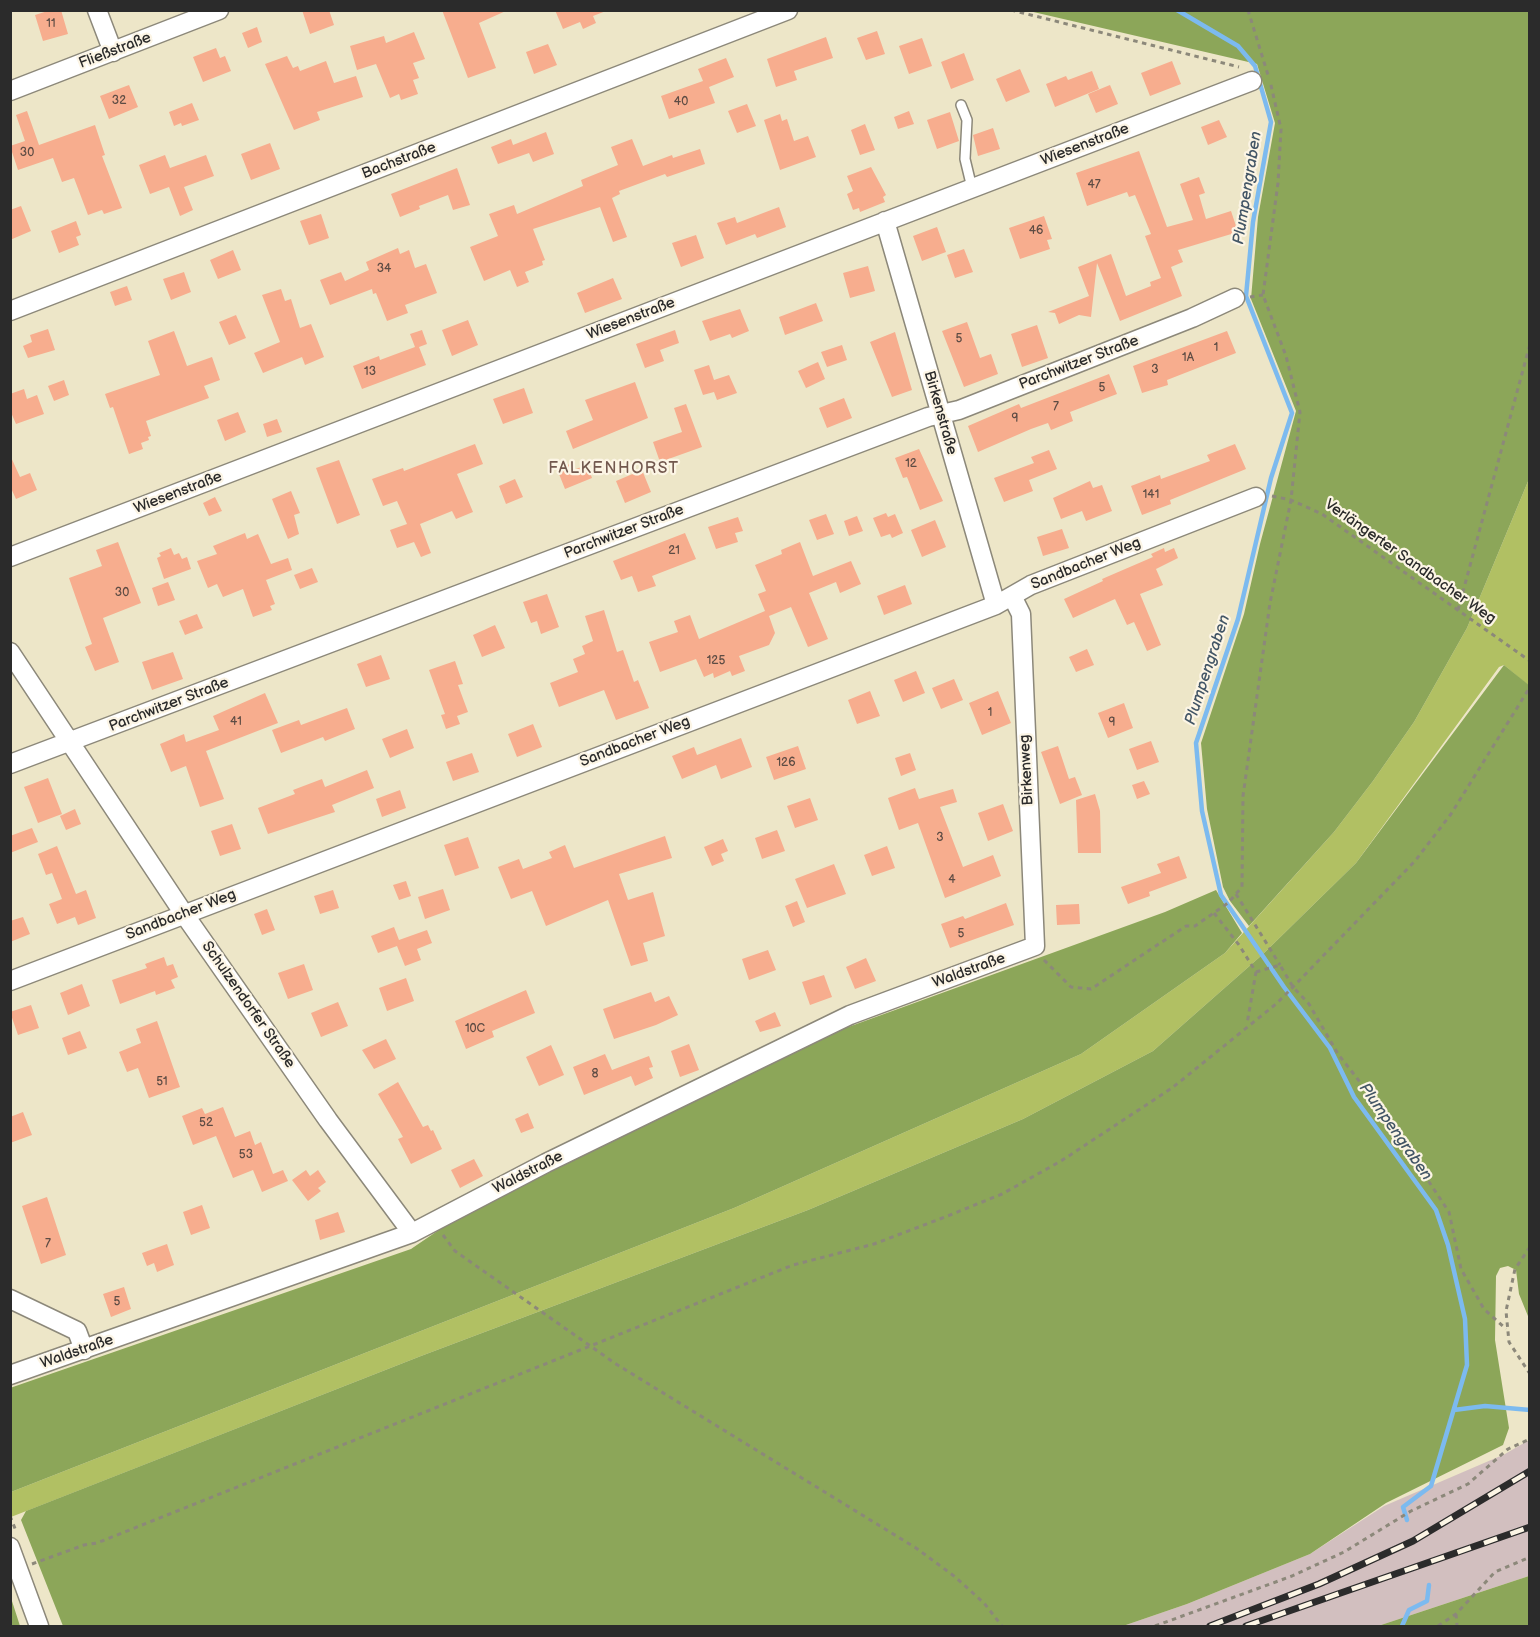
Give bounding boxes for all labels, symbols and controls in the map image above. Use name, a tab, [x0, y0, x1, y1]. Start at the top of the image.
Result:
house number: 11	[46, 17, 56, 31]
street label: Fließstraße	[76, 29, 154, 73]
house number: 32	[112, 94, 126, 108]
house number: 40	[674, 95, 688, 109]
street label: Wiesenstraße	[1038, 120, 1132, 170]
water label: Plumpengraben	[1230, 130, 1266, 246]
street label: Bachstraße	[359, 139, 439, 183]
house number: 30	[20, 146, 34, 160]
house number: 47	[1087, 178, 1101, 192]
house number: 46	[1029, 224, 1043, 238]
house number: 34	[377, 262, 391, 276]
street label: Wiesenstraße	[584, 294, 678, 344]
house number: 5	[956, 332, 962, 346]
street label: Parchwitzer Straße	[1017, 332, 1141, 394]
house number: 1	[1214, 341, 1218, 355]
house number: 1A	[1182, 351, 1194, 365]
house number: 3	[1151, 363, 1159, 377]
house number: 13	[364, 365, 376, 379]
street label: Birkenstraße	[919, 369, 961, 457]
house number: 5	[1099, 381, 1105, 395]
house number: 7	[1053, 400, 1059, 414]
house number: 9	[1012, 412, 1018, 426]
house number: 12	[905, 457, 917, 471]
district label: FALKENHORST	[548, 459, 680, 479]
street label: Wiesenstraße	[131, 468, 225, 518]
house number: 141	[1143, 488, 1159, 502]
street label: Verlängerter Sandbacher Weg	[1321, 496, 1499, 628]
street label: Parchwitzer Straße	[562, 501, 686, 563]
street label: Sandbacher Weg	[1029, 534, 1143, 594]
house number: 21	[668, 544, 680, 558]
house number: 30	[115, 586, 129, 600]
water label: Plumpengraben	[1181, 613, 1235, 727]
house number: 125	[707, 654, 725, 668]
street label: Parchwitzer Straße	[107, 674, 231, 736]
house number: 1	[988, 706, 992, 720]
street label: Sandbacher Weg	[577, 713, 693, 771]
house number: 41	[230, 715, 242, 729]
house number: 9	[1109, 716, 1115, 730]
street label: Birkenweg	[1016, 734, 1038, 806]
house number: 126	[776, 756, 796, 770]
house number: 3	[936, 831, 944, 845]
house number: 4	[948, 873, 956, 887]
street label: Sandbacher Weg	[123, 886, 239, 944]
house number: 5	[958, 927, 964, 941]
street label: Schulzendorfer Straße	[197, 938, 299, 1072]
street label: Waldstraße	[930, 950, 1008, 992]
house number: 10C	[465, 1022, 485, 1036]
house number: 8	[592, 1067, 598, 1081]
house number: 51	[156, 1075, 168, 1089]
water label: Plumpengraben	[1354, 1080, 1436, 1184]
house number: 52	[199, 1116, 213, 1130]
house number: 53	[239, 1148, 253, 1162]
street label: Waldstraße	[490, 1148, 566, 1198]
house number: 7	[45, 1237, 51, 1251]
house number: 5	[114, 1295, 120, 1309]
street label: Waldstraße	[38, 1331, 116, 1373]

